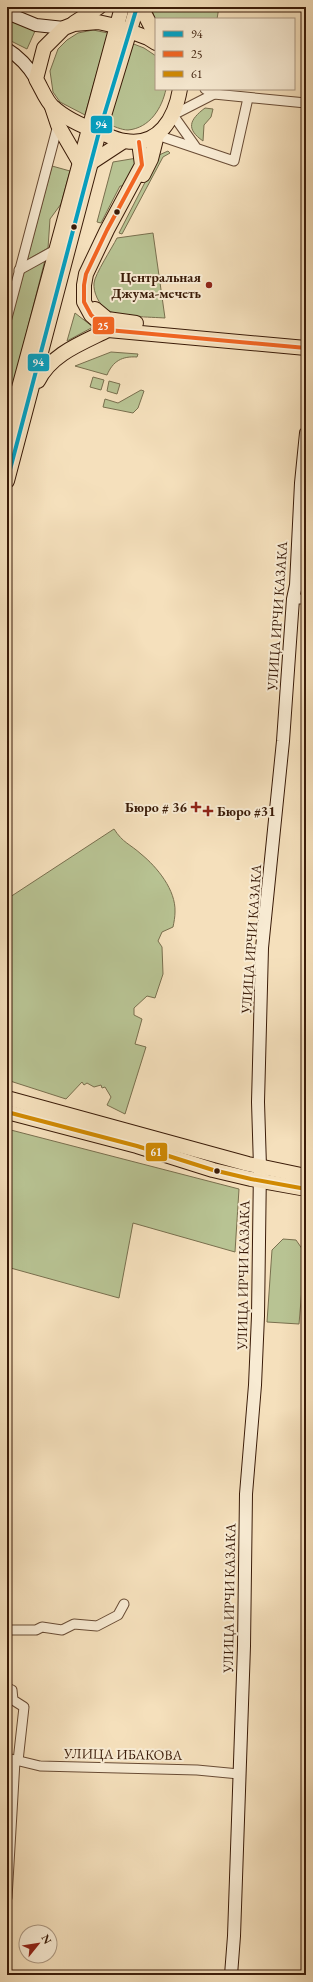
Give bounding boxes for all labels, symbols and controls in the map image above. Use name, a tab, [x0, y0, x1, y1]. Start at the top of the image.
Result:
legend	[155, 18, 295, 90]
text: 94	[191, 26, 203, 42]
text: 25	[191, 46, 203, 62]
text: 61	[191, 66, 203, 82]
line badge: 94	[90, 115, 113, 134]
text: 94	[95, 117, 107, 131]
unlabelled marker	[112, 207, 122, 217]
unlabelled marker	[69, 222, 79, 232]
place label: Центральная Джума-мечеть	[111, 268, 201, 302]
marker: Центральная Джума-мечеть	[204, 280, 214, 290]
line badge: 25	[92, 316, 115, 335]
text: 25	[97, 319, 109, 333]
line badge: 94	[27, 353, 50, 372]
text: 94	[32, 355, 44, 369]
street label: УЛИЦА ИРЧИ КАЗАКА	[263, 540, 291, 692]
place label: Бюро # 36	[125, 798, 188, 816]
marker: Бюро # 36	[190, 801, 202, 813]
place label: Бюро #31	[217, 802, 276, 820]
marker: Бюро #31	[202, 805, 214, 817]
street label: УЛИЦА ИРЧИ КАЗАКА	[237, 863, 265, 1015]
line badge: 61	[145, 1142, 168, 1162]
text: 61	[150, 1145, 162, 1159]
unlabelled marker	[212, 1166, 222, 1176]
street label: УЛИЦА ИРЧИ КАЗАКА	[233, 1200, 253, 1351]
street label: УЛИЦА ИРЧИ КАЗАКА	[219, 1523, 239, 1674]
street label: УЛИЦА ИБАКОВА	[63, 1744, 183, 1764]
north arrow	[18, 1924, 58, 1964]
text: N	[38, 1932, 55, 1946]

